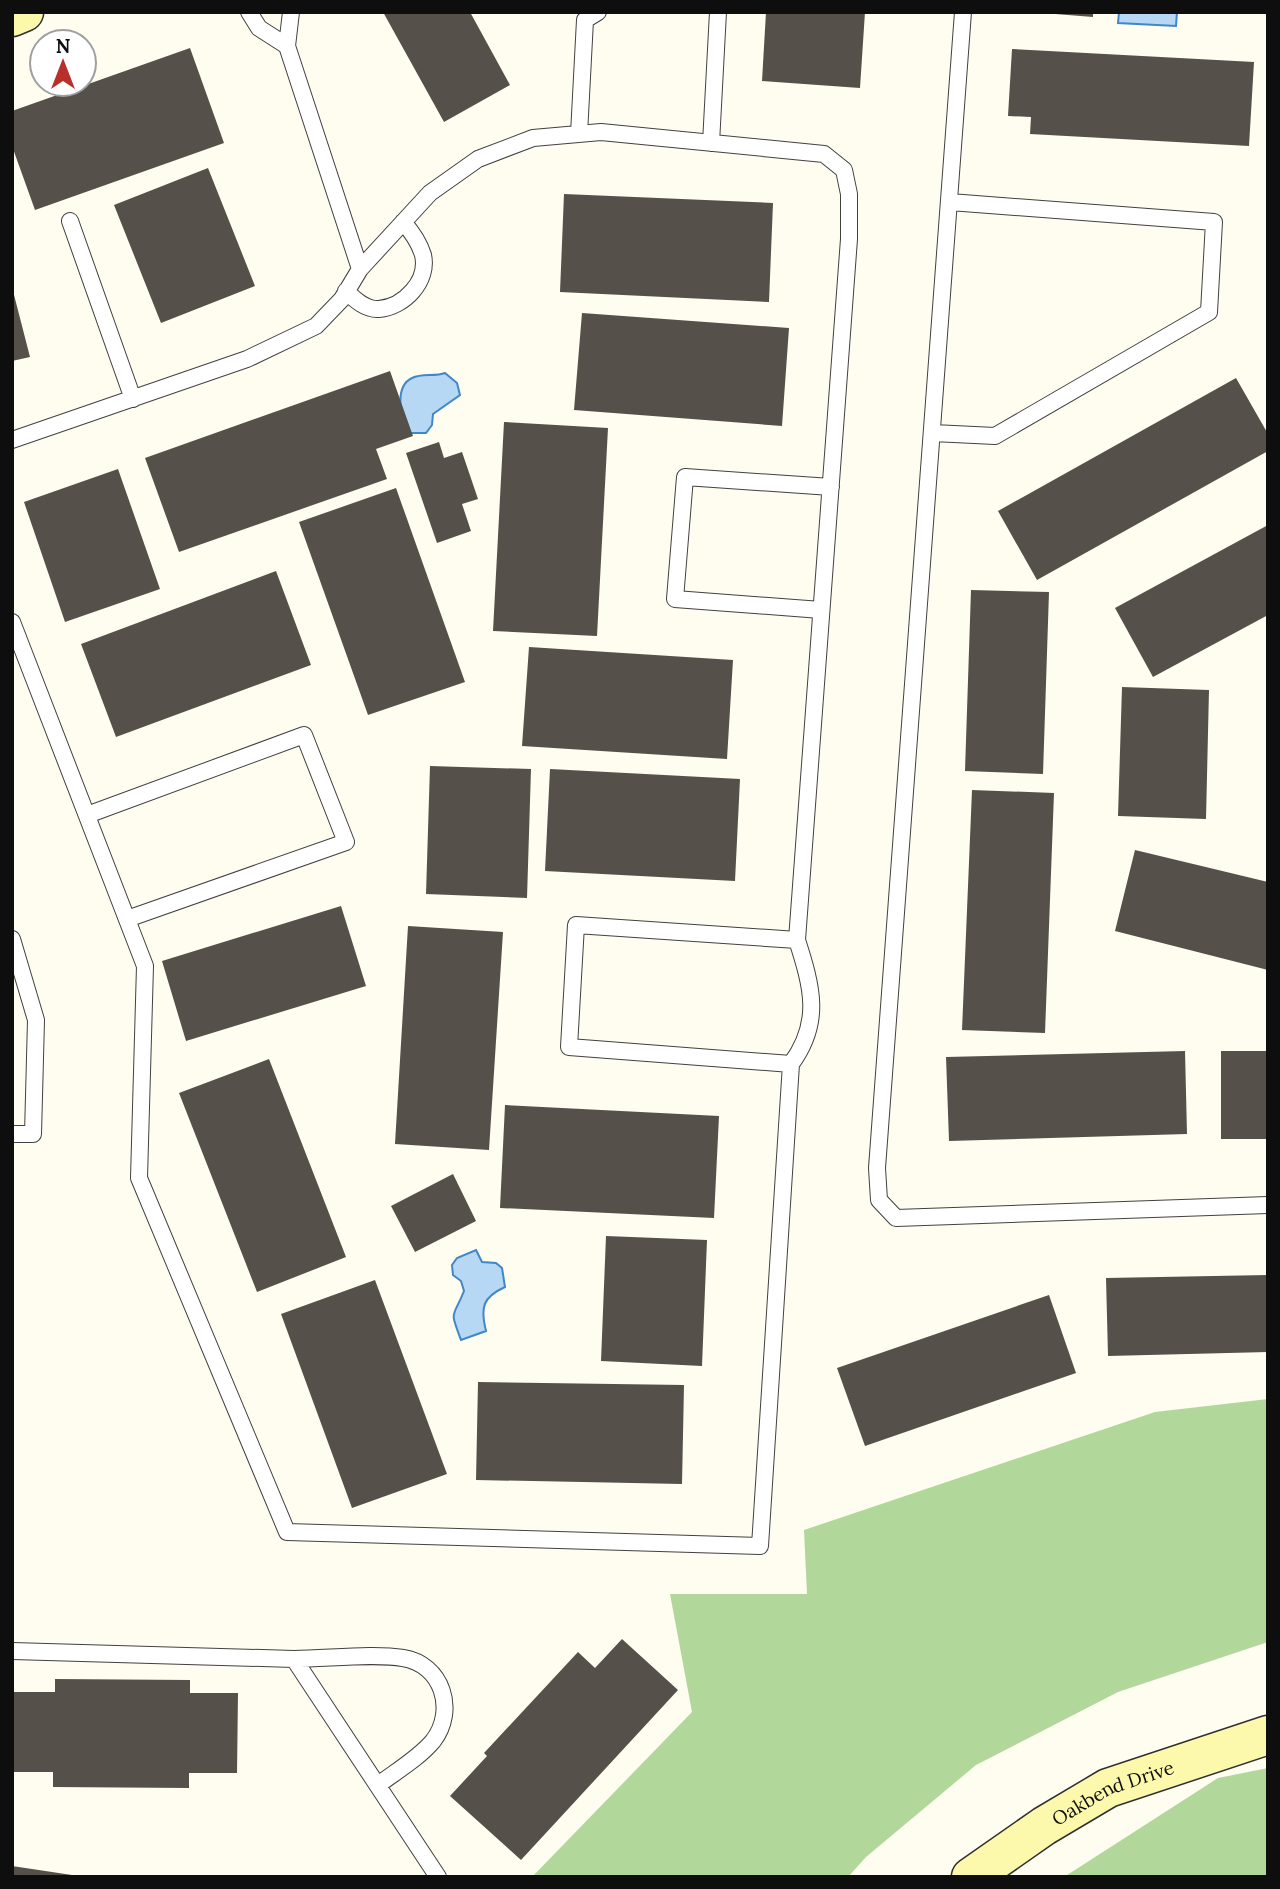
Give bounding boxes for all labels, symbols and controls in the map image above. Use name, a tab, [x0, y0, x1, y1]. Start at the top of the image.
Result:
north arrow	[28, 28, 98, 98]
text: N	[56, 34, 71, 58]
street label: Oakbend Drive	[1047, 1755, 1177, 1831]

